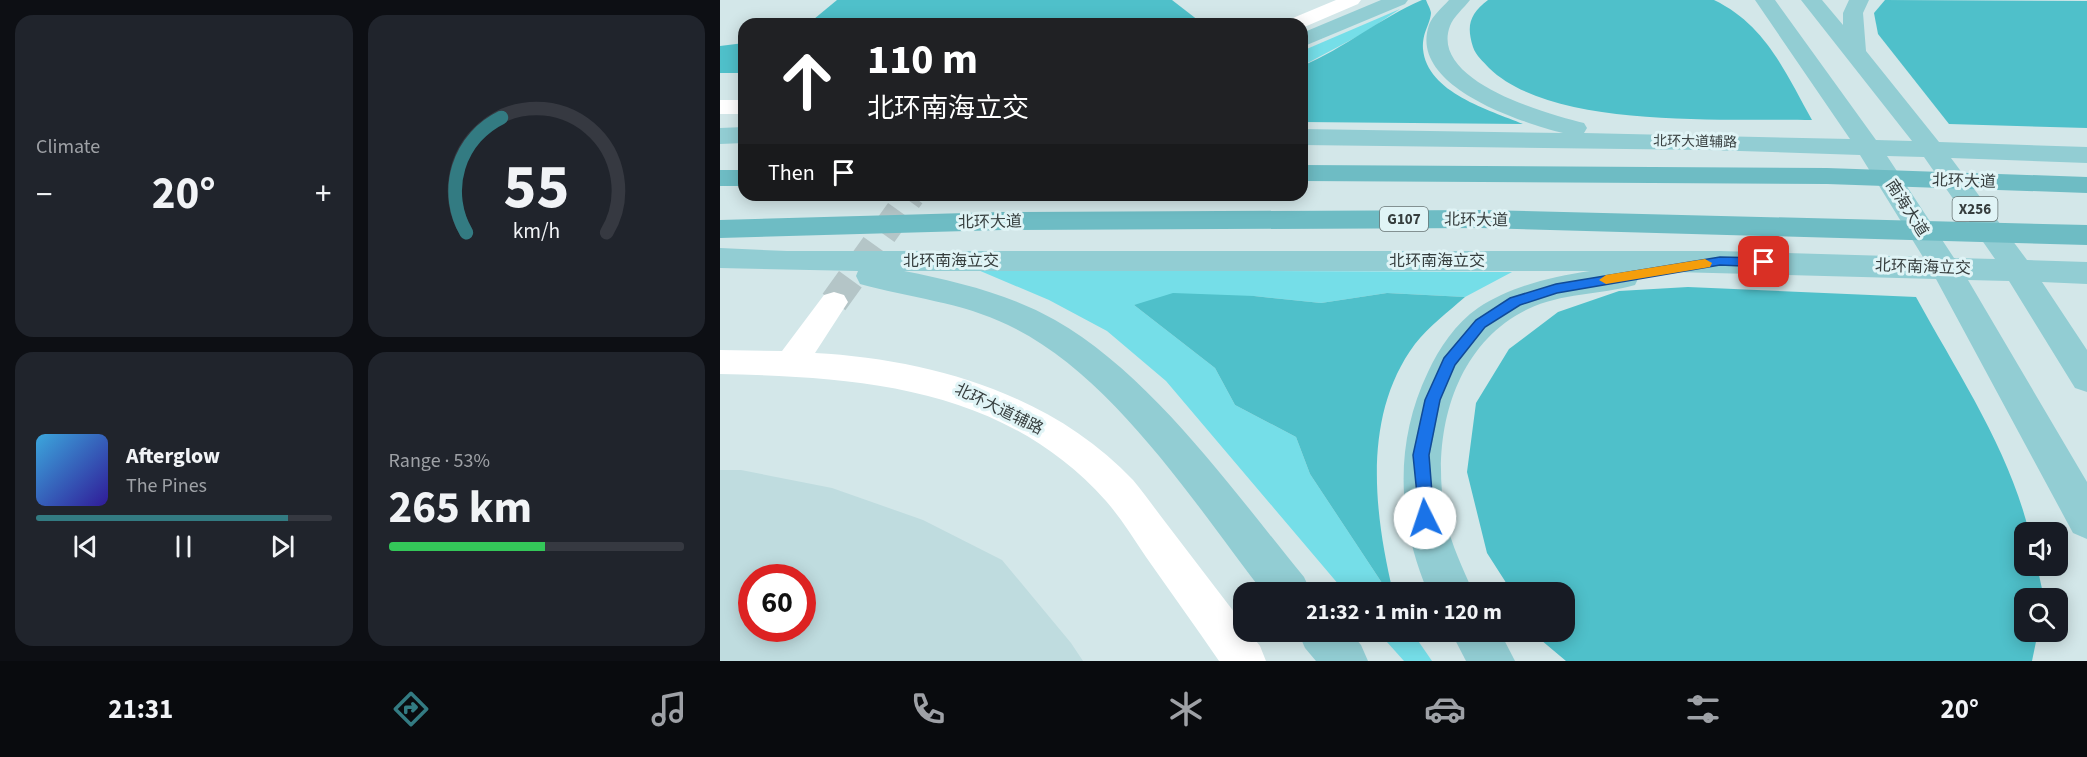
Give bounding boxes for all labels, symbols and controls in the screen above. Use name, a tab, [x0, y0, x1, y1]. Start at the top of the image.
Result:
text: 110 m	[867, 30, 978, 90]
icon: ahead	[768, 42, 846, 120]
text: 北环南海立交	[867, 89, 1029, 128]
street label: 北环大道辅路	[1653, 131, 1737, 153]
text: Climate	[36, 133, 100, 161]
text: 55	[503, 143, 569, 232]
icon: arrive	[827, 156, 860, 189]
text: Then	[768, 157, 815, 189]
text: 20°	[152, 162, 216, 226]
street label: 北环大道	[1932, 169, 1996, 193]
text: −	[36, 171, 52, 218]
text: +	[315, 171, 331, 218]
street label: 南海大道	[1880, 175, 1934, 241]
road number: X256	[1952, 197, 1998, 221]
road number: G107	[1380, 207, 1428, 231]
street label: 北环大道	[1444, 208, 1508, 232]
street label: 北环大道	[958, 210, 1022, 234]
text: km/h	[512, 216, 560, 247]
pin	[1738, 236, 1789, 287]
icon: arrive	[1747, 245, 1780, 278]
street label: 北环南海立交	[903, 250, 999, 272]
street label: 北环南海立交	[1389, 250, 1485, 272]
street label: 北环南海立交	[1875, 254, 1971, 280]
street label: 北环大道辅路	[951, 378, 1047, 440]
text: Afterglow	[126, 440, 220, 472]
text: Range · 53%	[389, 447, 490, 475]
text: The Pines	[126, 472, 207, 500]
text: 265 km	[389, 476, 532, 540]
position arrow	[1393, 486, 1457, 550]
map controls	[2014, 522, 2068, 642]
button: sound	[2014, 522, 2068, 576]
icon: previous	[69, 530, 102, 563]
icon: pause	[167, 530, 200, 563]
icon: next	[266, 530, 299, 563]
speed limit sign: 60	[738, 564, 816, 642]
button: search	[2014, 588, 2068, 642]
text: 21:32 · 1 min · 120 m	[1306, 596, 1502, 628]
icon: directions	[390, 688, 432, 730]
icon: music	[648, 688, 690, 730]
icon: phone	[907, 688, 949, 730]
icon: climate	[1165, 688, 1207, 730]
icon: car	[1424, 688, 1466, 730]
icon: filters	[1682, 688, 1724, 730]
text: 21:31	[108, 690, 173, 729]
text: 20°	[1940, 690, 1979, 729]

